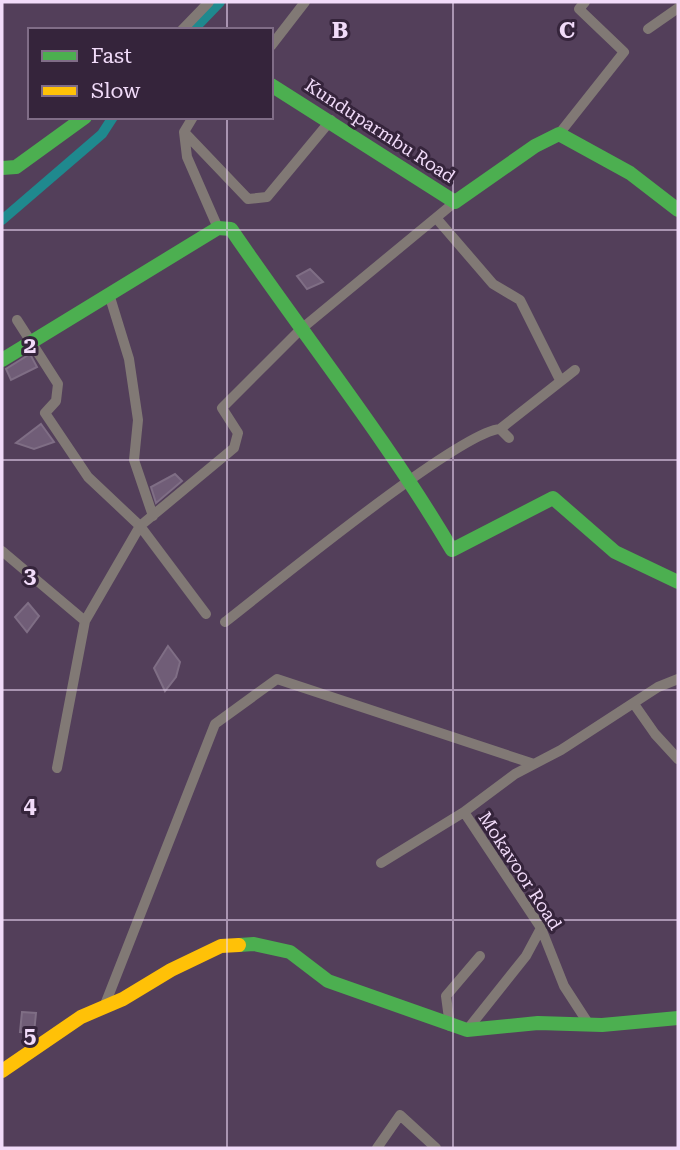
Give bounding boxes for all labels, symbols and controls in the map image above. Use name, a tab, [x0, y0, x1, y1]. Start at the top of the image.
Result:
text: B	[332, 17, 348, 44]
text: C	[559, 17, 575, 44]
legend	[28, 28, 273, 119]
text: Fast	[91, 44, 132, 68]
street label: Kunduparmbu Road	[301, 74, 460, 187]
text: Slow	[91, 79, 141, 103]
text: 2	[24, 332, 36, 359]
text: 3	[24, 562, 37, 589]
text: 4	[24, 792, 37, 819]
street label: Mokavoor Road	[474, 808, 567, 934]
text: 5	[24, 1022, 37, 1049]

